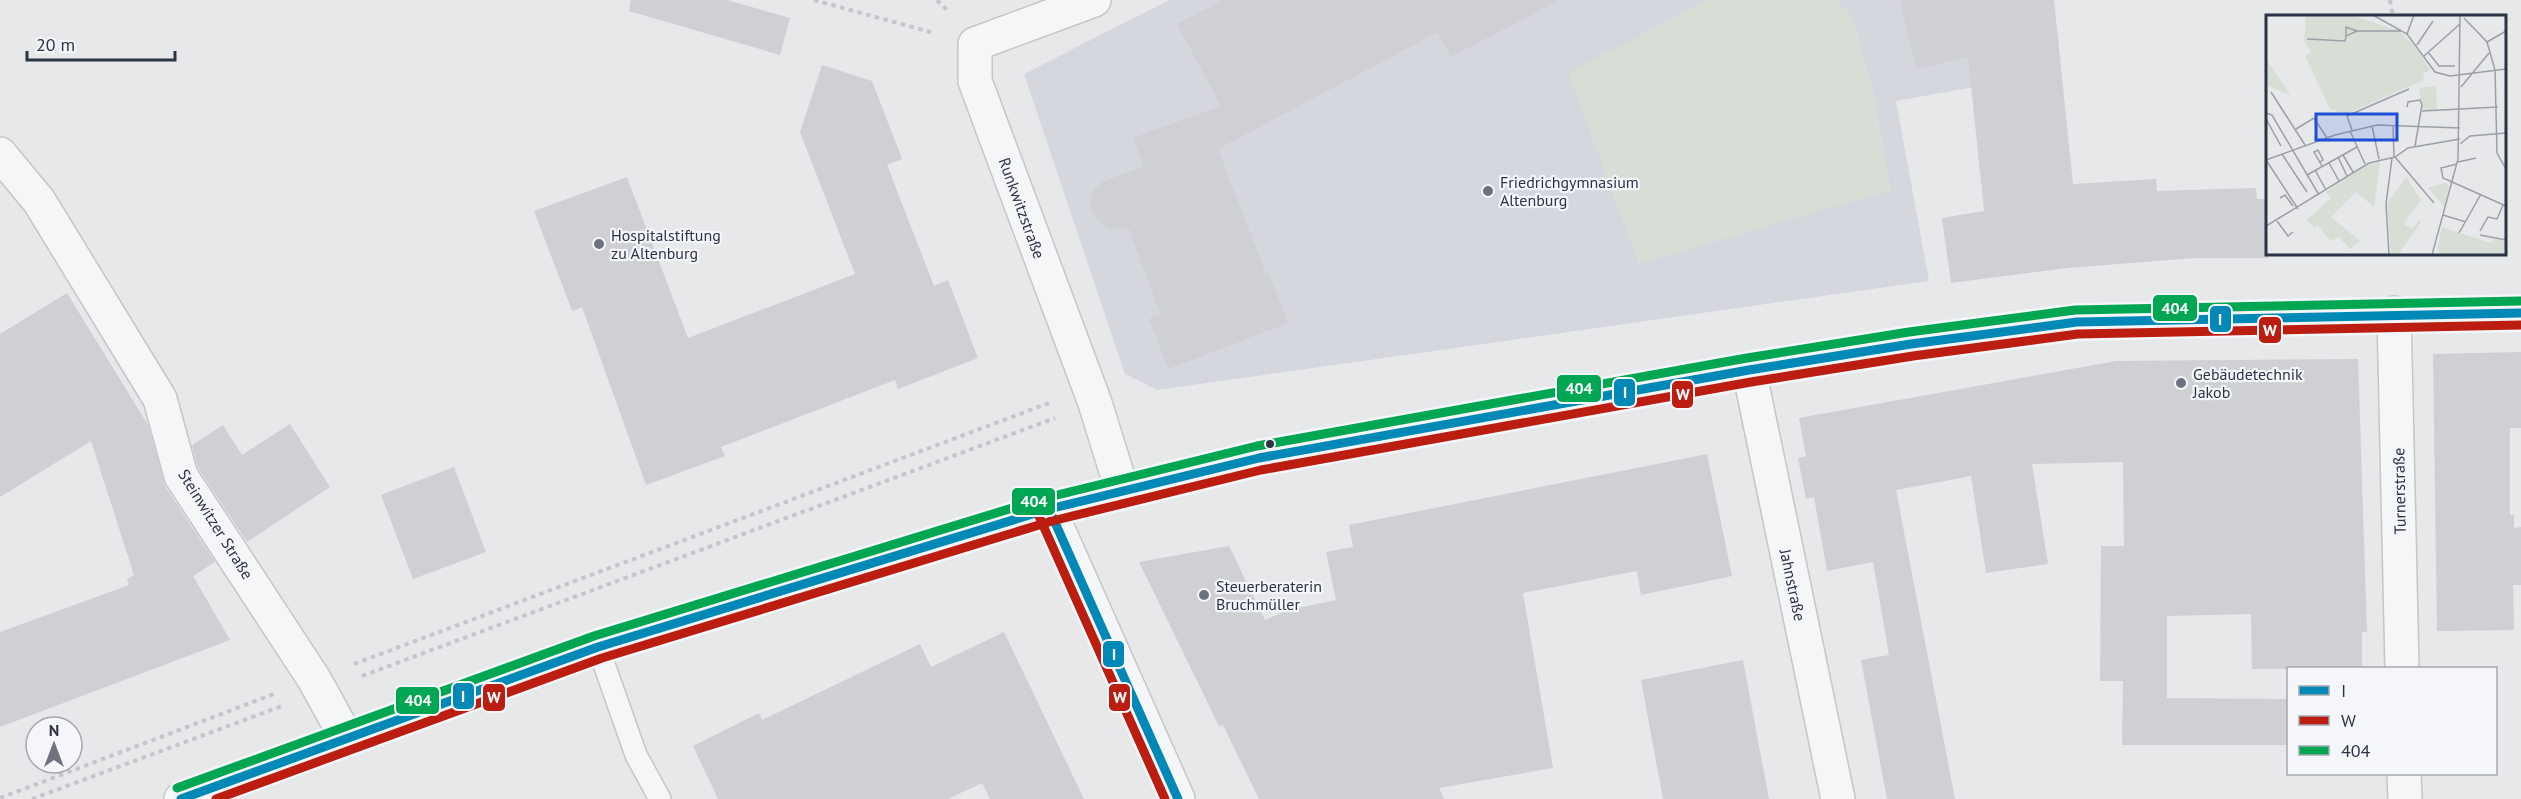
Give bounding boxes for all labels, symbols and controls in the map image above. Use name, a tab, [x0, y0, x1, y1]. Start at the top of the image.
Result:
inset map	[2266, 15, 2506, 255]
scale bar	[27, 24, 176, 62]
text: 20 m	[36, 33, 75, 56]
street label: Runkwitzstraße	[994, 155, 1050, 261]
place label: Friedrichgymnasium Altenburg	[1500, 172, 1639, 210]
marker: Friedrichgymnasium Altenburg	[1481, 184, 1495, 198]
place label: Hospitalstiftung zu Altenburg	[611, 225, 721, 263]
marker: Hospitalstiftung zu Altenburg	[592, 237, 606, 251]
line badge: 404	[2152, 294, 2198, 322]
text: 404	[2161, 298, 2189, 318]
line badge: I	[2209, 305, 2232, 333]
text: I	[2218, 309, 2222, 329]
line badge: W	[2258, 316, 2282, 344]
text: W	[2263, 320, 2277, 340]
place label: Gebäudetechnik Jakob	[2192, 364, 2303, 402]
line badge: 404	[1556, 374, 1602, 403]
marker: Gebäudetechnik Jakob	[2174, 376, 2188, 390]
text: 404	[1565, 378, 1593, 398]
line badge: I	[1613, 378, 1636, 407]
line badge: W	[1671, 380, 1694, 409]
text: I	[1623, 382, 1627, 402]
text: W	[1676, 384, 1690, 404]
unlabelled marker	[1264, 438, 1276, 450]
street label: Turnerstraße	[2388, 447, 2410, 535]
street label: Steinwitzer Straße	[174, 465, 258, 583]
line badge: 404	[1011, 487, 1056, 516]
text: 404	[1020, 491, 1048, 511]
street label: Jahnstraße	[1775, 546, 1810, 623]
place label: Steuerberaterin Bruchmüller	[1216, 576, 1322, 614]
marker: Steuerberaterin Bruchmüller	[1197, 588, 1211, 602]
line badge: I	[1102, 640, 1125, 668]
text: I	[1112, 644, 1116, 664]
legend	[2287, 667, 2497, 775]
text: I	[2341, 679, 2346, 702]
line badge: I	[452, 682, 475, 710]
line badge: W	[482, 683, 506, 712]
line badge: W	[1108, 683, 1131, 712]
line badge: 404	[395, 686, 440, 715]
text: I	[461, 686, 465, 706]
text: W	[487, 687, 501, 707]
text: W	[1113, 687, 1127, 707]
text: 404	[404, 690, 432, 710]
text: W	[2341, 709, 2356, 732]
north arrow	[24, 715, 84, 775]
text: N	[49, 720, 59, 740]
text: 404	[2341, 739, 2371, 762]

